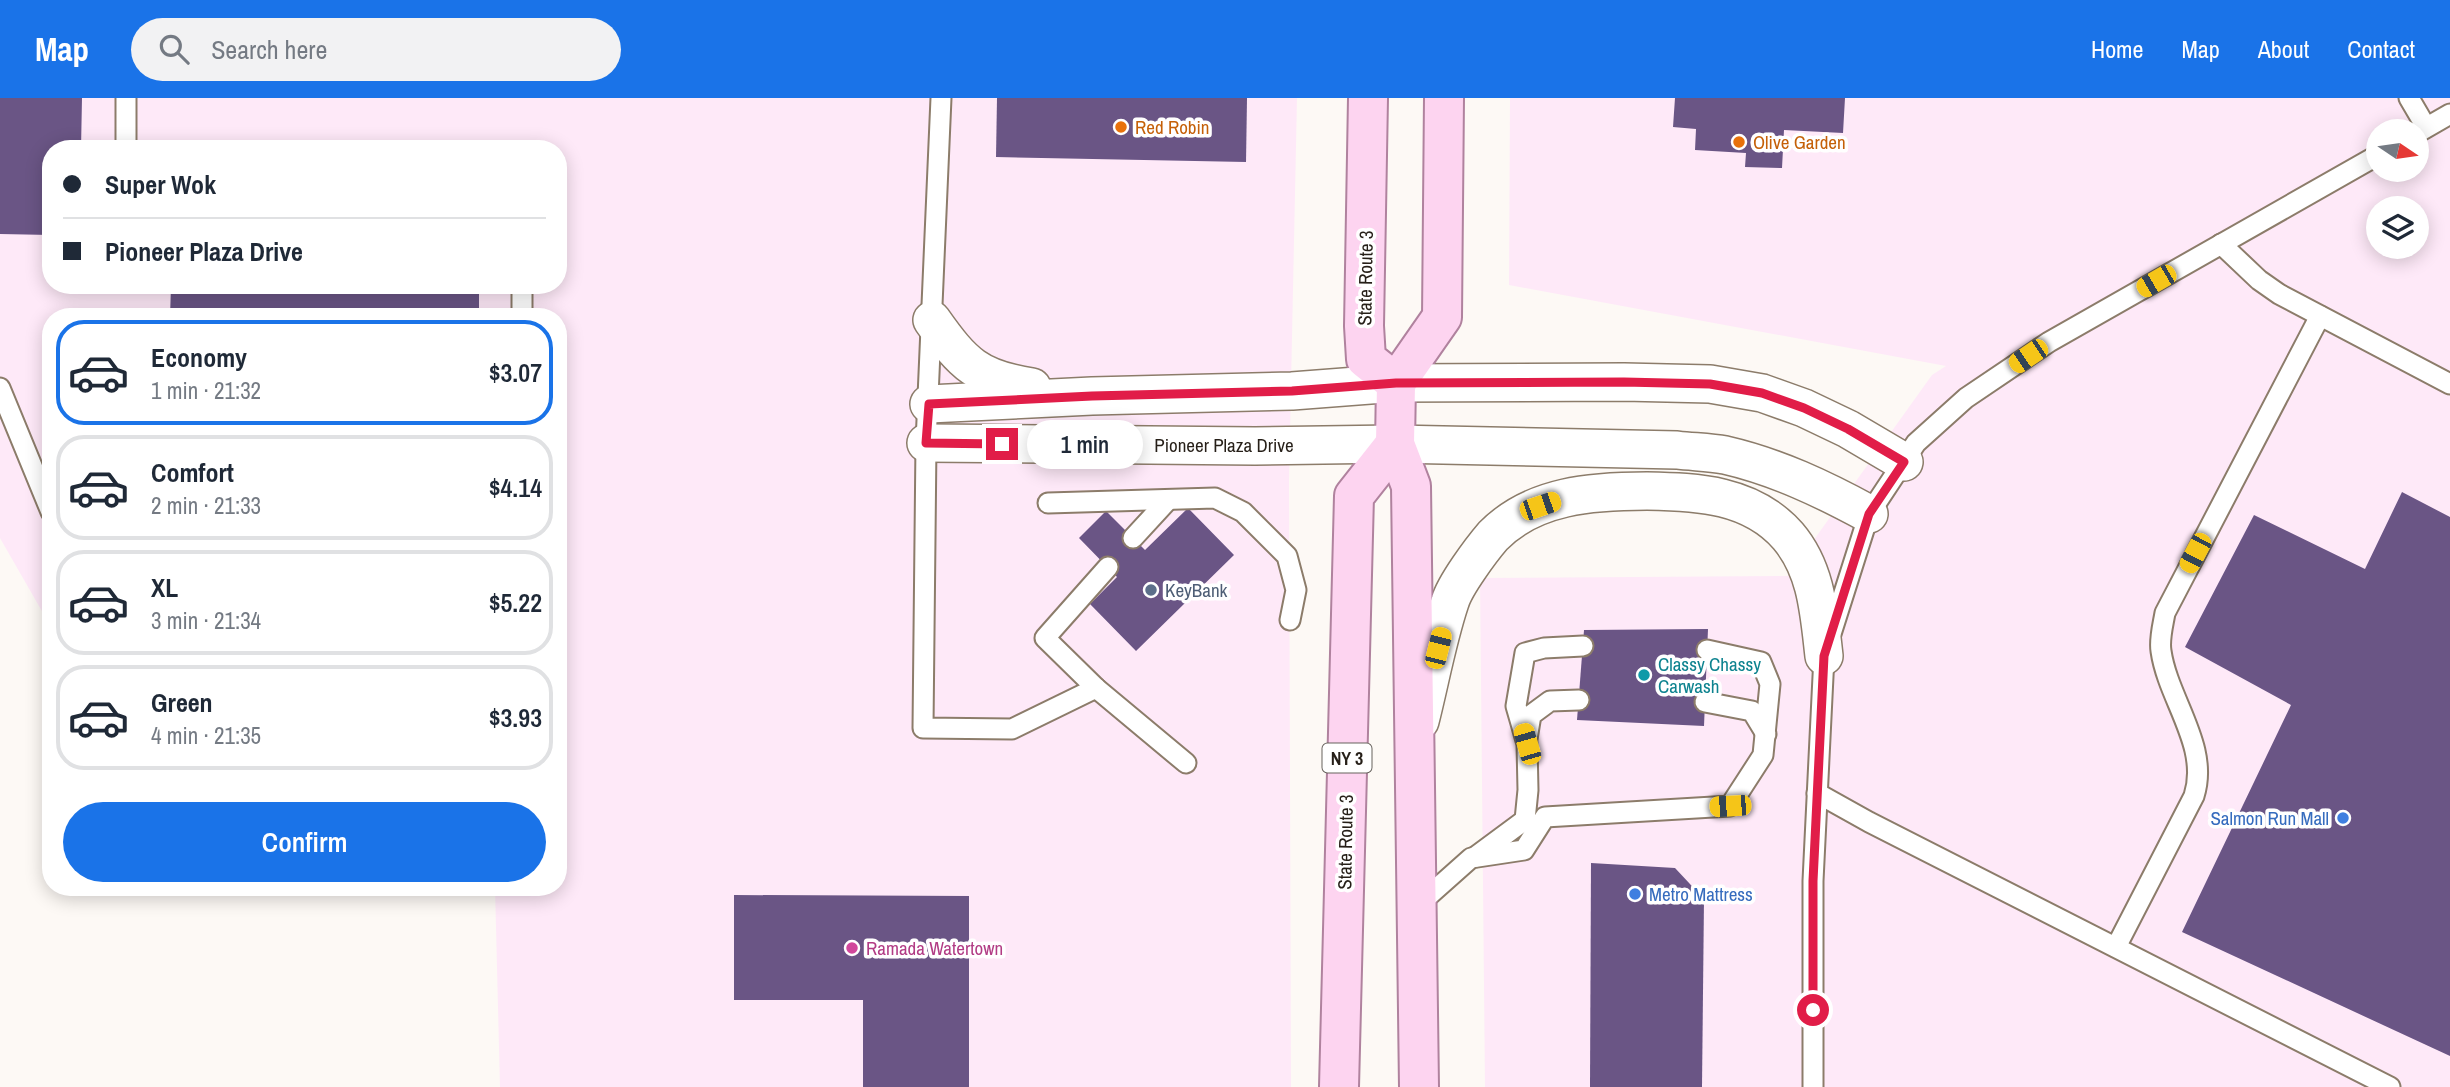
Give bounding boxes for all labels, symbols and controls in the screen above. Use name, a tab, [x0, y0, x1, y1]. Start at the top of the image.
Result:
search box	[131, 18, 621, 81]
text: Map	[35, 27, 89, 71]
icon: search	[155, 30, 193, 68]
text: Search here	[211, 32, 327, 67]
text: Home	[2091, 33, 2143, 65]
text: Map	[2181, 33, 2220, 65]
text: About	[2258, 33, 2309, 65]
text: Contact	[2347, 33, 2415, 65]
place label: Red Robin	[1135, 114, 1209, 140]
marker: Red Robin	[1113, 119, 1129, 135]
north arrow	[2366, 119, 2429, 182]
map controls	[2366, 119, 2429, 259]
place label: Olive Garden	[1753, 129, 1846, 155]
marker: Olive Garden	[1731, 134, 1747, 150]
text: Super Wok	[105, 167, 216, 202]
button: layers	[2366, 196, 2429, 259]
street label: State Route 3	[1351, 230, 1379, 326]
text: Pioneer Plaza Drive	[105, 234, 303, 269]
car	[2133, 261, 2180, 301]
car	[2005, 336, 2052, 376]
text: Economy	[151, 340, 247, 375]
icon: car	[67, 341, 130, 404]
text: $3.07	[489, 355, 542, 390]
text: 1 min · 21:32	[151, 375, 261, 406]
callout: 1 min	[1026, 420, 1142, 468]
route end	[986, 428, 1018, 460]
text: 1 min	[1061, 429, 1109, 460]
street label: Pioneer Plaza Drive	[1154, 432, 1294, 458]
text: Comfort	[151, 455, 234, 490]
icon: car	[67, 456, 130, 519]
text: $4.14	[489, 470, 542, 505]
car	[1517, 489, 1564, 523]
text: 2 min · 21:33	[151, 490, 261, 521]
car	[2176, 530, 2215, 576]
text: XL	[151, 570, 178, 605]
icon: car	[67, 571, 130, 634]
place label: KeyBank	[1165, 577, 1228, 603]
marker: KeyBank	[1143, 582, 1159, 598]
text: $5.22	[489, 585, 542, 620]
text: 3 min · 21:34	[151, 605, 261, 636]
car	[1423, 625, 1454, 671]
place label: Classy Chassy Carwash	[1658, 651, 1761, 699]
marker: Classy Chassy Carwash	[1636, 667, 1652, 683]
text: Green	[151, 685, 213, 720]
icon: car	[67, 686, 130, 749]
text: $3.93	[489, 700, 542, 735]
text: 4 min · 21:35	[151, 720, 261, 751]
car	[1512, 721, 1543, 767]
road number: NY 3	[1322, 744, 1372, 772]
street label: State Route 3	[1331, 794, 1359, 890]
car	[1709, 794, 1752, 818]
button: Confirm	[63, 802, 546, 882]
place label: Salmon Run Mall	[2210, 805, 2329, 831]
marker: Salmon Run Mall	[2335, 810, 2351, 826]
place label: Metro Mattress	[1649, 881, 1753, 907]
marker: Metro Mattress	[1627, 886, 1643, 902]
place label: Ramada Watertown	[866, 935, 1003, 961]
marker: Ramada Watertown	[844, 940, 860, 956]
route start	[1797, 994, 1829, 1026]

